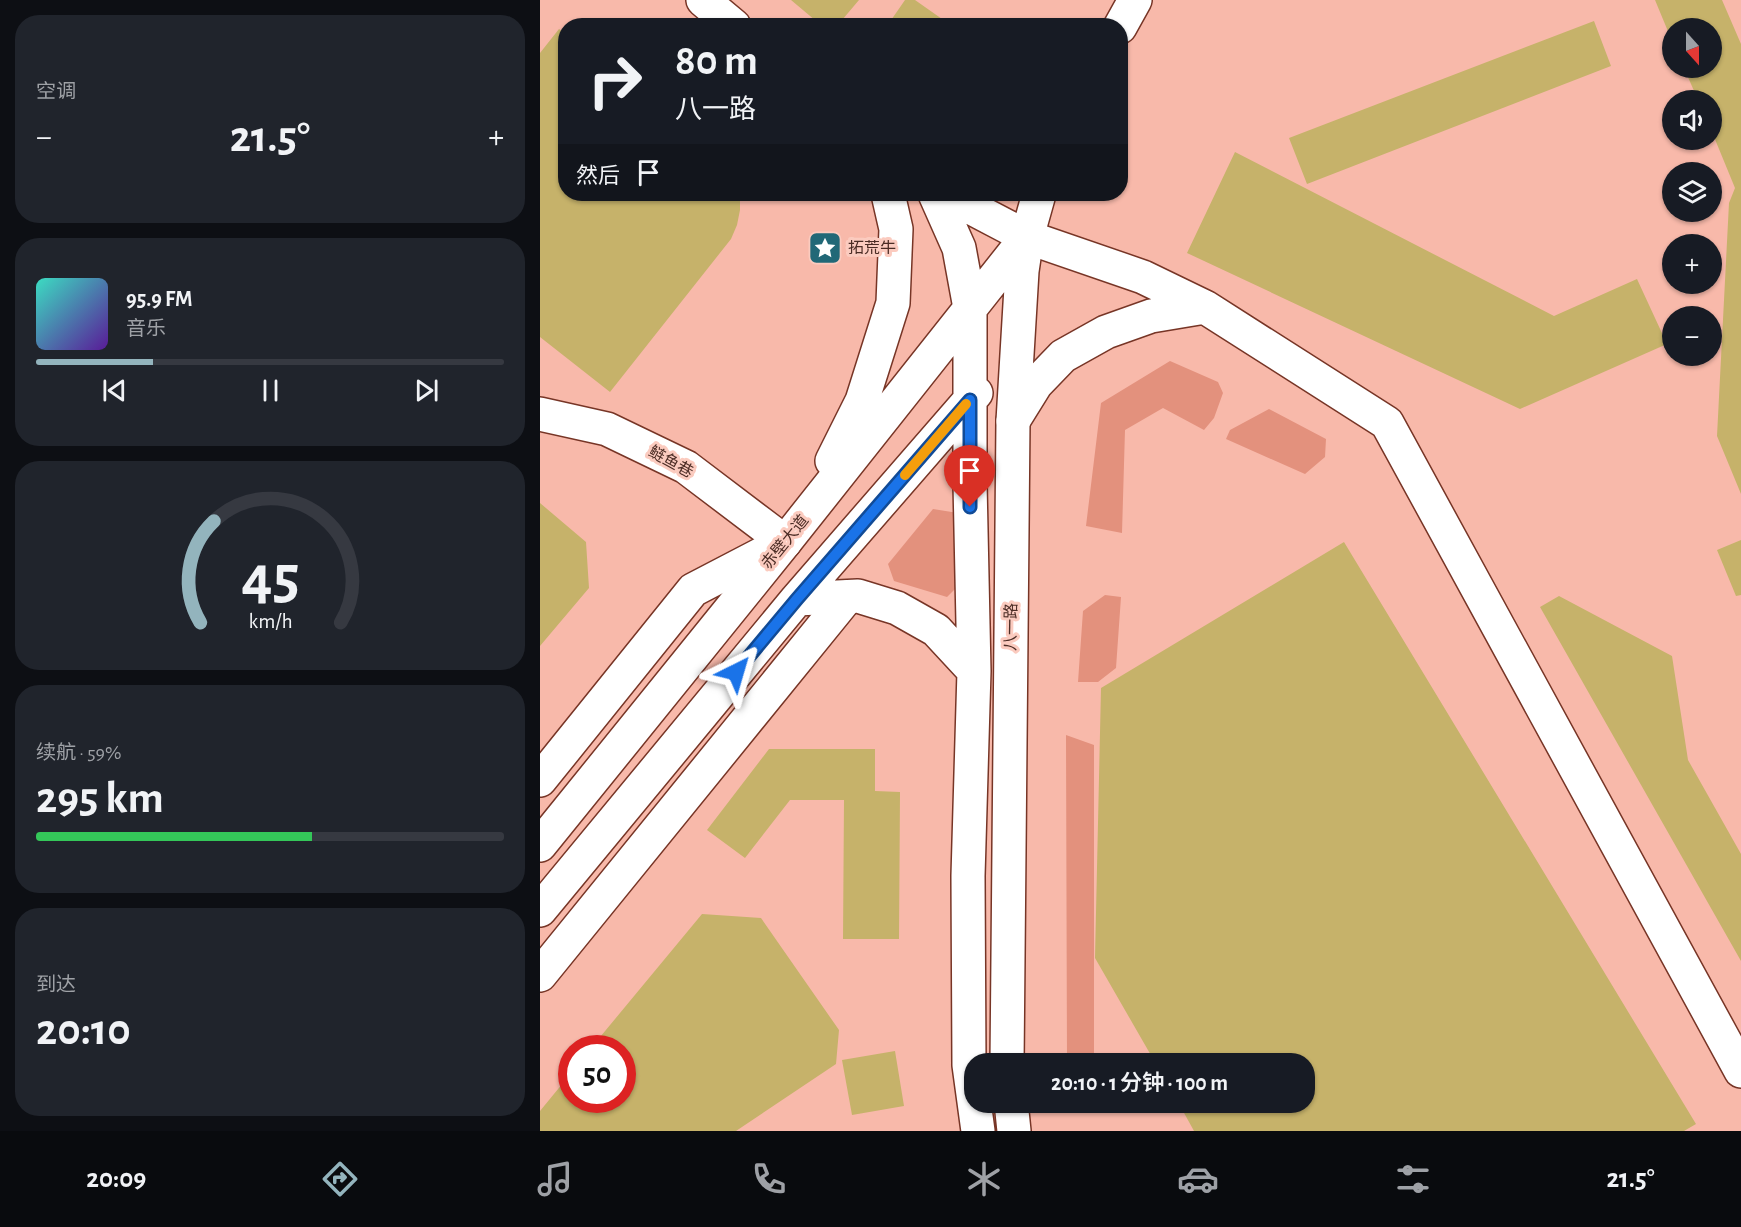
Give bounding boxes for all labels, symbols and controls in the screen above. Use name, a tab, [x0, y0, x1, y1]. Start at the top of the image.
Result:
north arrow	[1662, 18, 1722, 78]
map controls	[1662, 18, 1722, 366]
text: 80 m	[675, 40, 758, 82]
icon: right	[576, 42, 654, 120]
text: 空调	[36, 82, 76, 102]
button: sound	[1662, 90, 1722, 150]
text: 八一路	[675, 96, 756, 123]
text: 21.5°	[230, 115, 310, 160]
text: −	[36, 121, 52, 154]
text: +	[488, 121, 504, 154]
icon: arrive	[632, 156, 665, 189]
button: layers	[1662, 162, 1722, 222]
text: 然后	[576, 165, 620, 187]
place icon: 拓荒牛	[807, 230, 843, 266]
button: +	[1662, 234, 1722, 294]
place label: 拓荒牛	[848, 240, 896, 256]
text: 95.9 FM	[126, 288, 192, 310]
button: −	[1662, 306, 1722, 366]
text: 音乐	[126, 319, 166, 339]
icon: previous	[98, 374, 131, 407]
icon: pause	[254, 374, 287, 407]
icon: next	[410, 374, 443, 407]
street label: 鲢鱼巷	[646, 442, 696, 481]
pin	[944, 445, 995, 507]
icon: arrive	[953, 454, 986, 487]
street label: 赤壁大道	[758, 511, 811, 572]
text: 45	[241, 547, 299, 609]
street label: 八一路	[1002, 603, 1019, 651]
text: km/h	[248, 611, 292, 632]
position arrow	[704, 640, 768, 704]
text: 续航 · 59%	[36, 743, 121, 763]
text: 295 km	[36, 776, 164, 821]
text: 到达	[36, 975, 76, 995]
text: 20:10	[36, 1008, 131, 1053]
speed limit sign: 50	[558, 1035, 636, 1113]
text: 20:10 · 1 分钟 · 100 m	[1051, 1072, 1228, 1094]
icon: directions	[319, 1158, 361, 1200]
icon: music	[534, 1158, 576, 1200]
icon: phone	[748, 1158, 790, 1200]
icon: climate	[963, 1158, 1005, 1200]
icon: car	[1177, 1158, 1219, 1200]
icon: filters	[1392, 1158, 1434, 1200]
text: 20:09	[86, 1165, 146, 1192]
text: 21.5°	[1606, 1165, 1655, 1192]

